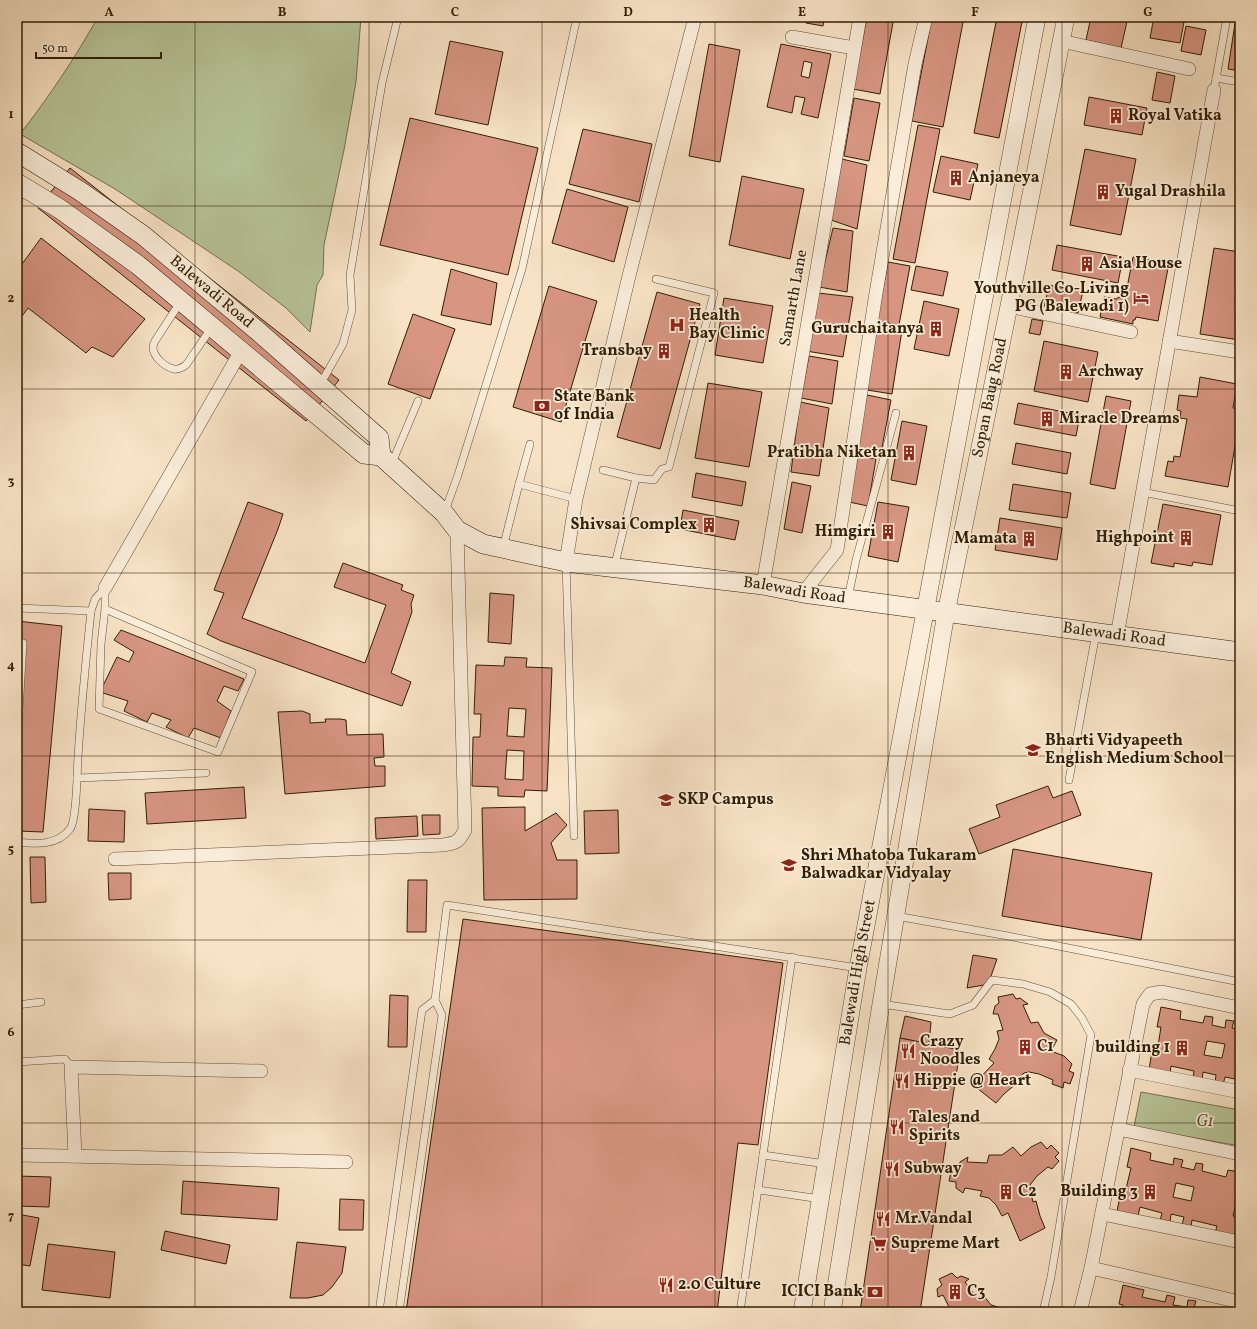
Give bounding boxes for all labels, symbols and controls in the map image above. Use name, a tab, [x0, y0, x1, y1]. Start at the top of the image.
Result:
text: A	[104, 4, 114, 22]
text: B	[278, 4, 287, 22]
text: C	[451, 4, 459, 22]
text: D	[623, 4, 633, 22]
text: E	[798, 4, 806, 22]
text: F	[971, 4, 979, 22]
text: G	[1143, 4, 1153, 22]
scale bar	[36, 34, 161, 60]
text: 50 m	[42, 41, 68, 57]
place label: Royal Vatika	[1128, 105, 1222, 127]
text: 1	[8, 106, 14, 124]
building icon: Royal Vatika	[1107, 107, 1125, 125]
place label: Anjaneya	[968, 167, 1040, 189]
building icon: Anjaneya	[947, 169, 965, 187]
place label: Yugal Drashila	[1115, 181, 1226, 203]
building icon: Yugal Drashila	[1094, 183, 1112, 201]
street label: Samarth Lane	[775, 248, 813, 348]
street label: Balewadi Road	[164, 250, 258, 334]
place label: Asia House	[1099, 253, 1182, 275]
building icon: Asia House	[1078, 255, 1096, 273]
place label: Youthville Co-Living PG (Balewadi 1)	[974, 278, 1129, 318]
hotel icon: Youthville Co-Living PG (Balewadi 1)	[1132, 289, 1150, 307]
text: 2	[8, 290, 15, 308]
place label: Health Bay Clinic	[689, 305, 765, 345]
hospital icon: Health Bay Clinic	[668, 316, 686, 334]
place label: Guruchaitanya	[811, 318, 924, 340]
building icon: Guruchaitanya	[927, 320, 945, 338]
street label: Sopan Baug Road	[967, 336, 1013, 460]
place label: Transbay	[581, 340, 652, 362]
building icon: Transbay	[655, 342, 673, 360]
place label: Archway	[1078, 361, 1144, 383]
building icon: Archway	[1057, 363, 1075, 381]
place label: State Bank of India	[554, 386, 635, 426]
bank icon: State Bank of India	[533, 397, 551, 415]
place label: Miracle Dreams	[1059, 408, 1180, 430]
building icon: Miracle Dreams	[1038, 410, 1056, 428]
place label: Pratibha Niketan	[767, 442, 897, 464]
building icon: Pratibha Niketan	[900, 444, 918, 462]
text: 3	[8, 473, 15, 491]
place label: Shivsai Complex	[571, 514, 697, 536]
building icon: Shivsai Complex	[700, 516, 718, 534]
place label: Himgiri	[815, 521, 876, 543]
building icon: Himgiri	[879, 523, 897, 541]
place label: Highpoint	[1095, 527, 1174, 549]
place label: Mamata	[954, 528, 1017, 550]
building icon: Highpoint	[1177, 529, 1195, 547]
building icon: Mamata	[1020, 530, 1038, 548]
street label: Balewadi Road	[742, 572, 847, 610]
street label: Balewadi Road	[1061, 617, 1167, 653]
text: 4	[7, 657, 15, 675]
place label: Bharti Vidyapeeth English Medium School	[1045, 730, 1224, 770]
school or university icon: Bharti Vidyapeeth English Medium School	[1024, 741, 1042, 759]
place label: SKP Campus	[678, 789, 774, 811]
school or university icon: SKP Campus	[657, 791, 675, 809]
text: 5	[8, 841, 14, 859]
place label: Shri Mhatoba Tukaram Balwadkar Vidyalay	[801, 845, 977, 885]
school or university icon: Shri Mhatoba Tukaram Balwadkar Vidyalay	[780, 856, 798, 874]
street label: Balewadi High Street	[835, 898, 882, 1047]
text: 6	[7, 1024, 15, 1042]
place label: Crazy Noodles	[920, 1031, 981, 1071]
place label: C1	[1037, 1036, 1054, 1058]
place label: building 1	[1095, 1037, 1170, 1059]
building icon: C1	[1016, 1038, 1034, 1056]
building icon: building 1	[1173, 1039, 1191, 1057]
restaurant icon: Crazy Noodles	[899, 1042, 917, 1060]
place label: Hippie @ Heart	[914, 1070, 1031, 1092]
restaurant icon: Hippie @ Heart	[893, 1072, 911, 1090]
place label: Tales and Spirits	[909, 1107, 980, 1147]
park label: G1	[1196, 1111, 1214, 1133]
restaurant icon: Tales and Spirits	[888, 1118, 906, 1136]
place label: Subway	[904, 1158, 962, 1180]
restaurant icon: Subway	[883, 1160, 901, 1178]
place label: C2	[1018, 1181, 1037, 1203]
place label: Building 3	[1060, 1181, 1138, 1203]
building icon: C2	[997, 1183, 1015, 1201]
building icon: Building 3	[1141, 1183, 1159, 1201]
text: 7	[8, 1208, 14, 1226]
place label: Mr.Vandal	[895, 1208, 973, 1230]
restaurant icon: Mr.Vandal	[874, 1210, 892, 1228]
place label: Supreme Mart	[891, 1233, 1000, 1255]
supermarket icon: Supreme Mart	[870, 1235, 888, 1253]
place label: 2.0 Culture	[678, 1274, 761, 1296]
restaurant icon: 2.0 Culture	[657, 1276, 675, 1294]
place label: ICICI Bank	[781, 1281, 863, 1303]
place label: C3	[967, 1281, 985, 1303]
bank icon: ICICI Bank	[866, 1283, 884, 1301]
building icon: C3	[946, 1283, 964, 1301]

